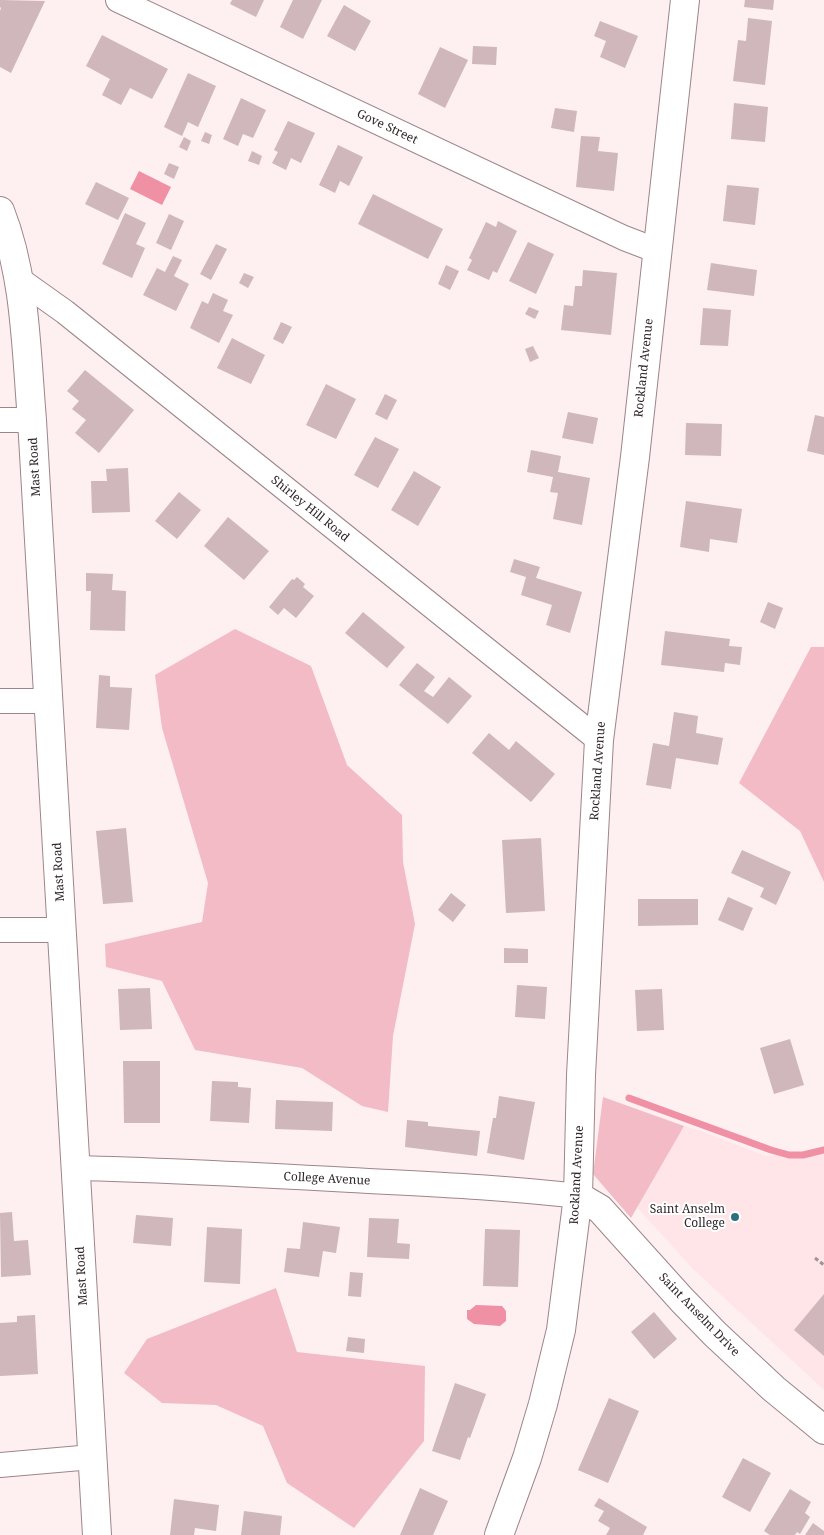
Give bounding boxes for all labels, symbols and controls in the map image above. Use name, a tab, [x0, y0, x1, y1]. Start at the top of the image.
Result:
street label: Gove Street	[354, 107, 420, 147]
street label: Rockland Avenue	[632, 318, 656, 418]
street label: Mast Road	[26, 437, 44, 497]
street label: Shirley Hill Road	[268, 473, 352, 545]
street label: Rockland Avenue	[587, 721, 609, 821]
street label: Mast Road	[50, 842, 68, 902]
street label: Rockland Avenue	[567, 1125, 587, 1225]
street label: College Avenue	[283, 1170, 371, 1188]
place label: Saint Anselm College	[650, 1203, 725, 1231]
marker: Saint Anselm College	[729, 1211, 741, 1223]
street label: Mast Road	[73, 1246, 91, 1306]
street label: Saint Anselm Drive	[656, 1270, 742, 1360]

